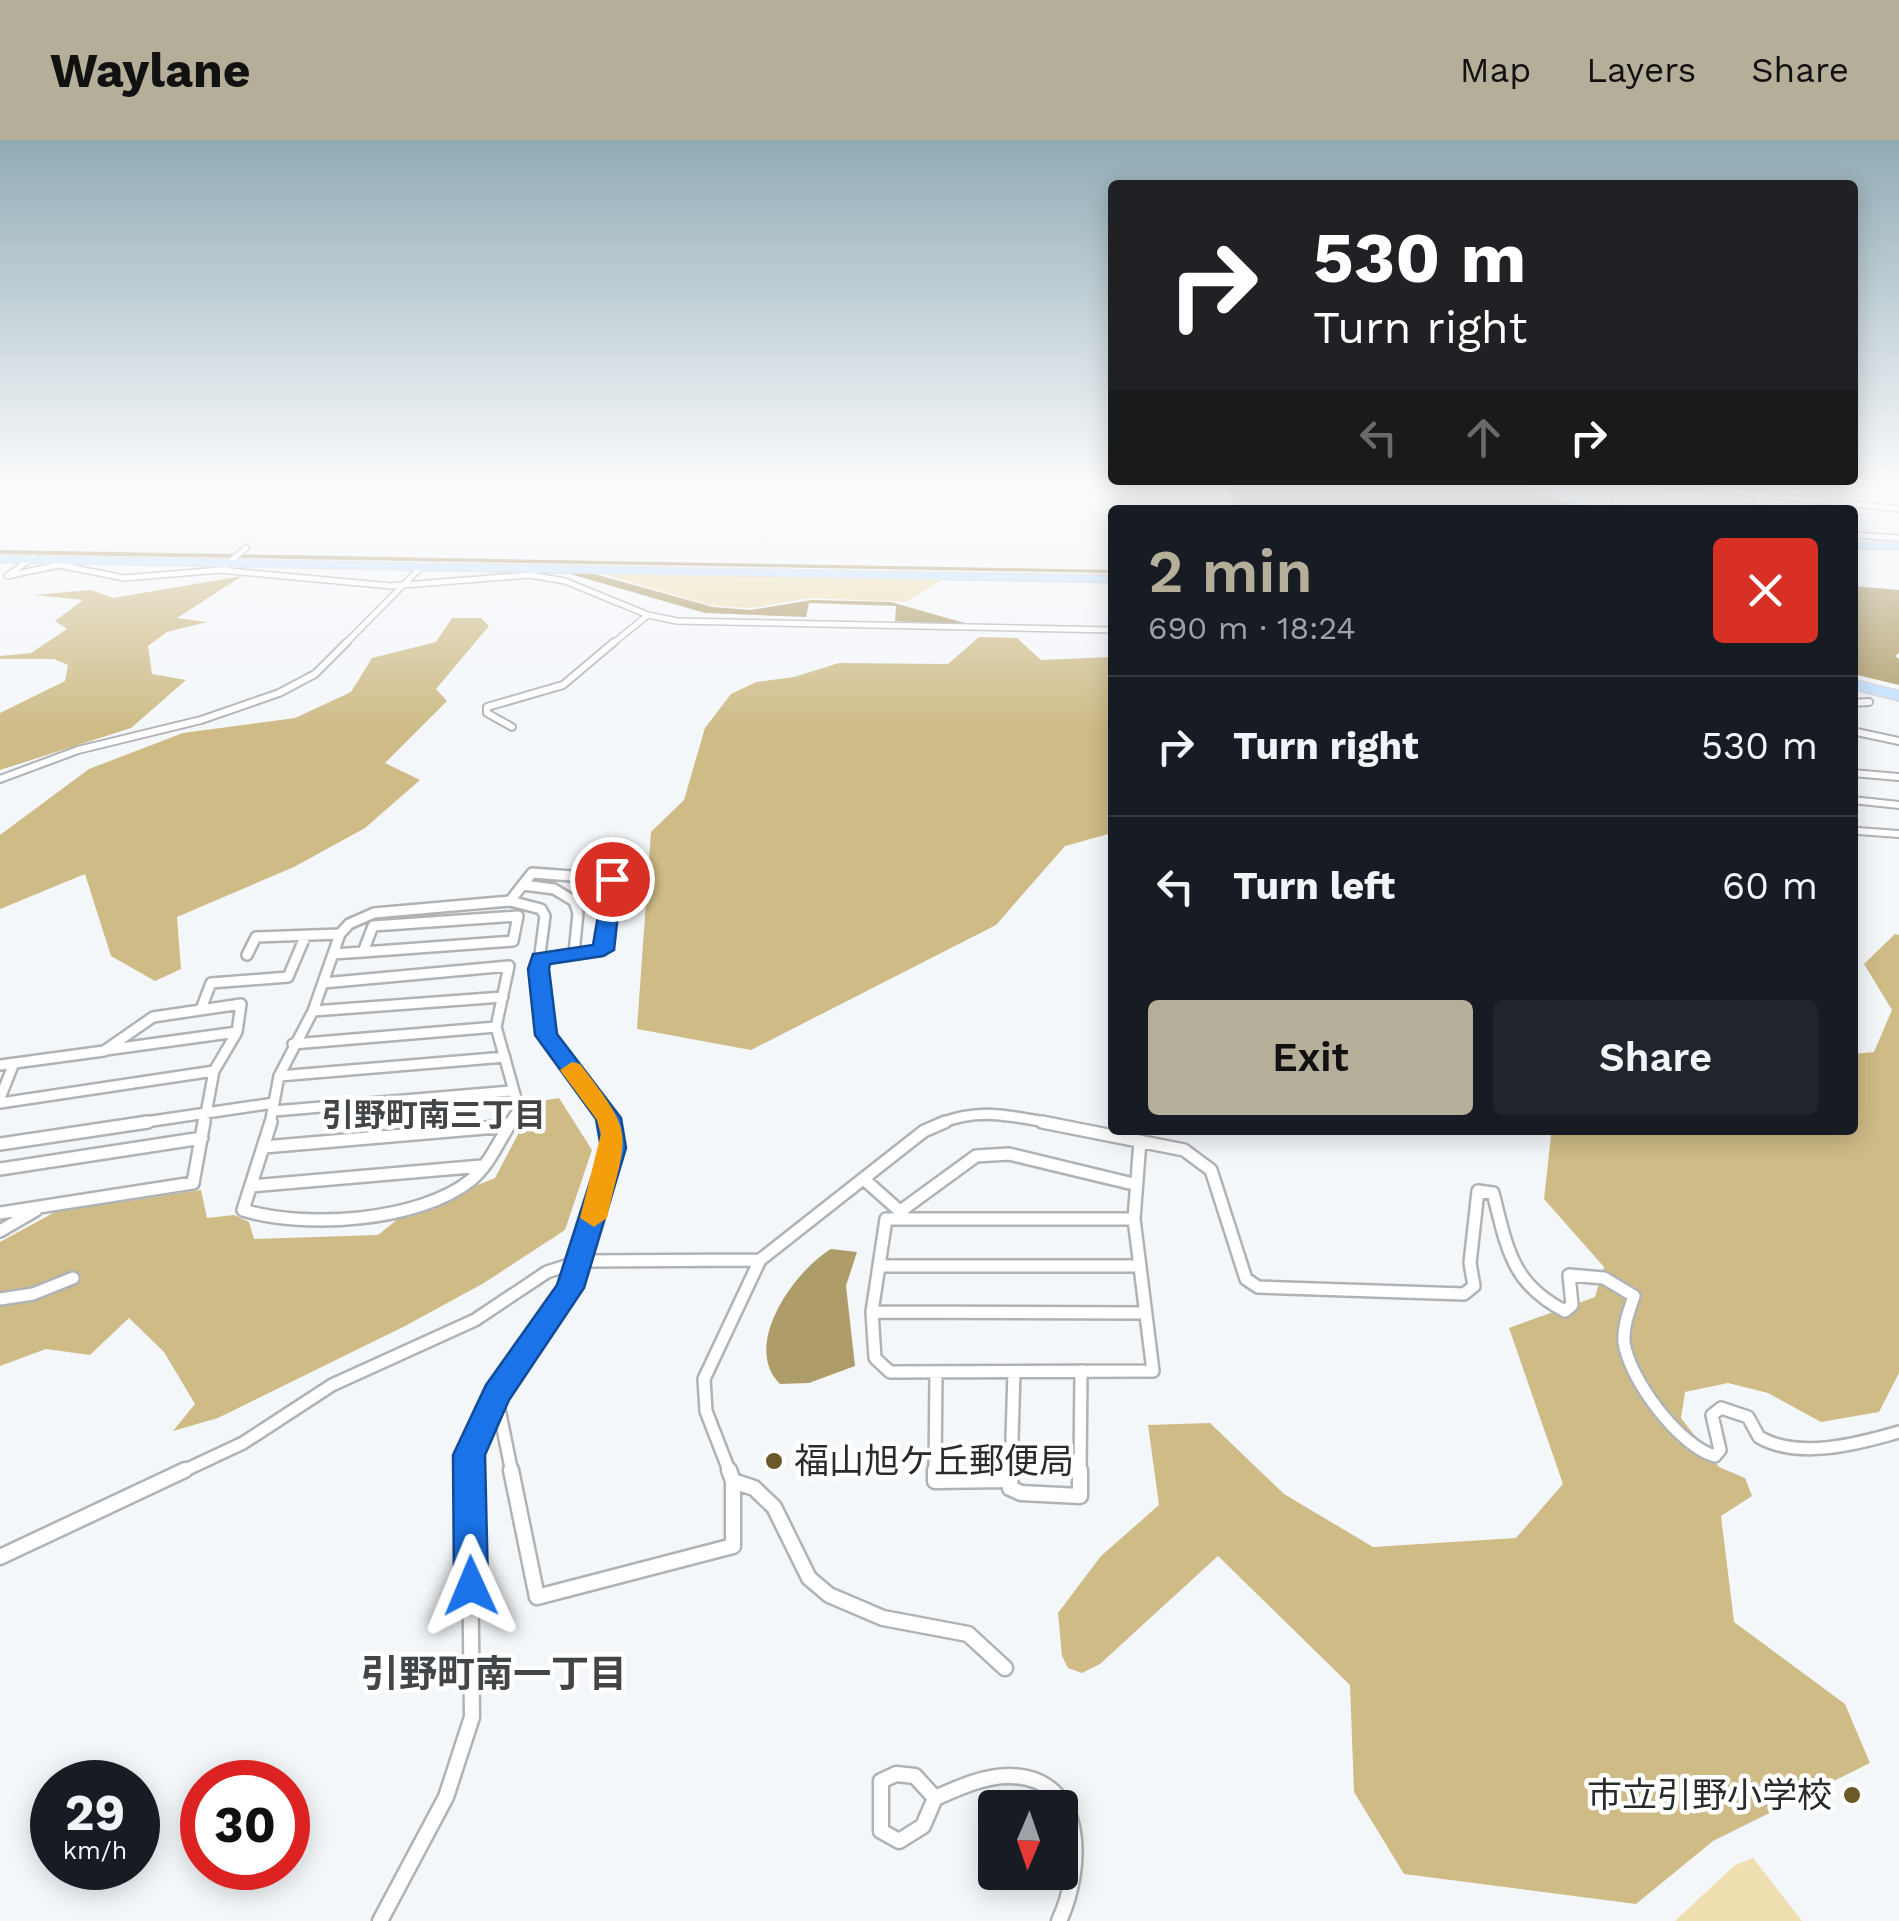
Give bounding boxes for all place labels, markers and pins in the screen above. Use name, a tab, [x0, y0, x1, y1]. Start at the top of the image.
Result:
pin	[570, 837, 655, 922]
place label: 福山旭ケ丘郵便局	[794, 1440, 1074, 1482]
marker: 福山旭ケ丘郵便局	[763, 1450, 785, 1472]
place label: 市立引野小学校	[1587, 1774, 1832, 1816]
marker: 市立引野小学校	[1841, 1784, 1863, 1806]

